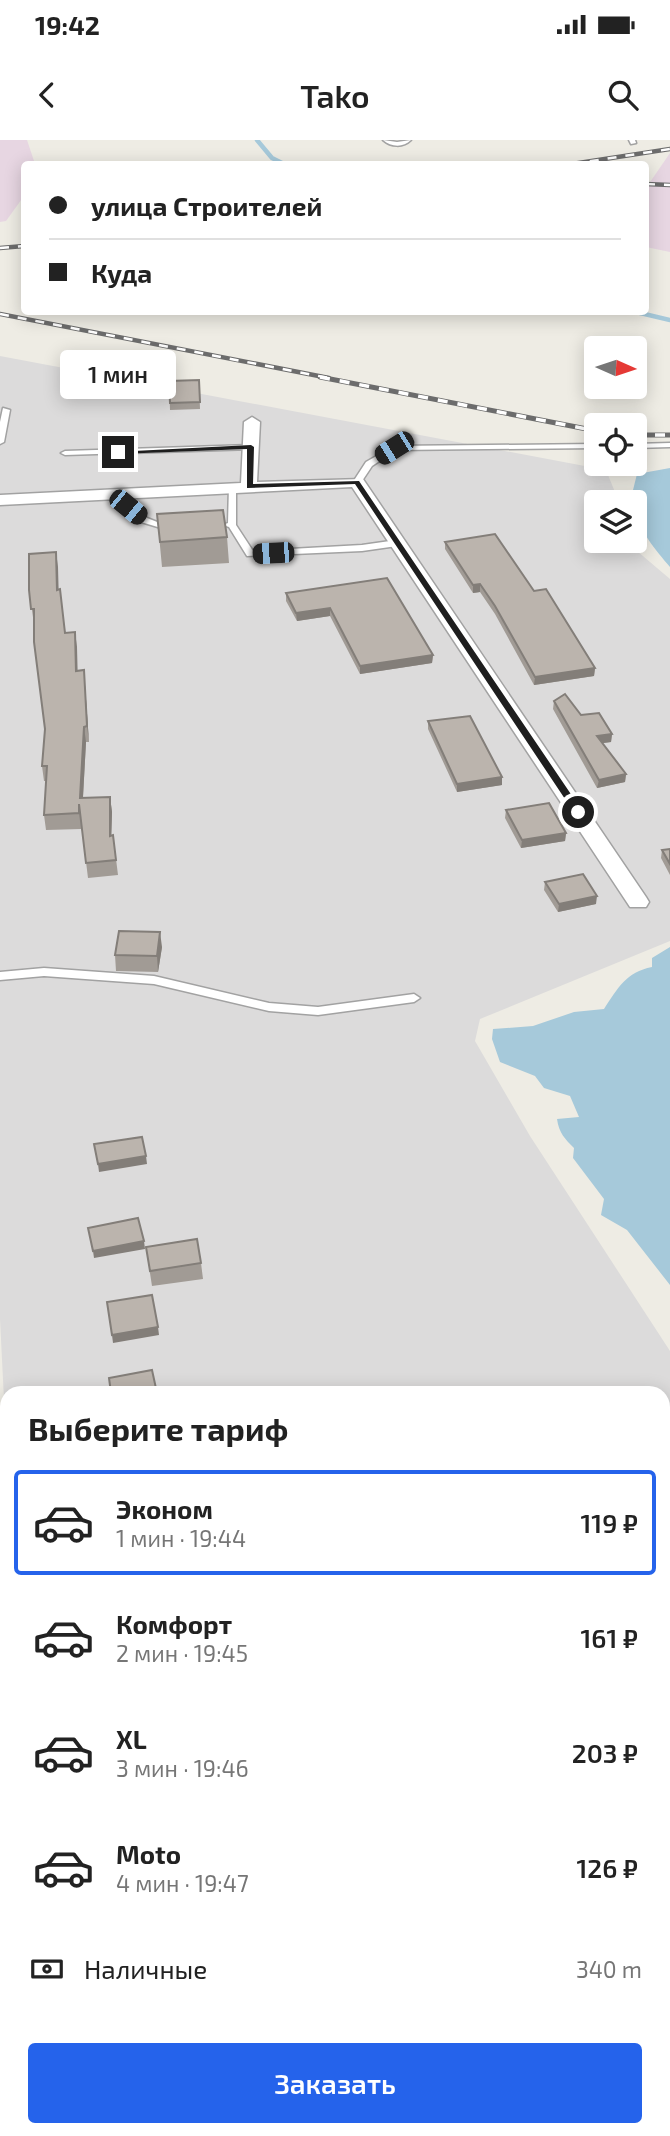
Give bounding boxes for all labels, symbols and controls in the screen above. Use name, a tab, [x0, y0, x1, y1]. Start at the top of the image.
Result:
text: 19:42	[35, 9, 100, 40]
icon: back	[28, 76, 66, 114]
text: Tako	[300, 76, 370, 114]
icon: search	[604, 76, 642, 114]
text: улица Строителей	[91, 190, 322, 221]
text: Куда	[91, 257, 152, 288]
north arrow	[584, 336, 648, 399]
map controls	[584, 336, 647, 553]
callout: 1 мин	[60, 350, 176, 400]
text: 1 мин	[88, 360, 148, 388]
button: locate	[584, 413, 647, 476]
car	[371, 428, 418, 468]
route end	[102, 436, 134, 468]
car	[106, 486, 151, 528]
button: layers	[584, 490, 647, 553]
car	[252, 541, 295, 565]
route start	[562, 796, 594, 828]
text: Выберите тариф	[28, 1409, 288, 1447]
icon: car	[32, 1491, 95, 1554]
text: Эконом	[116, 1493, 213, 1524]
text: 119 ₽	[581, 1507, 638, 1538]
text: 1 мин · 19:44	[116, 1524, 246, 1552]
icon: car	[32, 1606, 95, 1669]
text: Комфорт	[116, 1608, 232, 1639]
text: 161 ₽	[581, 1622, 638, 1653]
text: 2 мин · 19:45	[116, 1639, 248, 1667]
icon: car	[32, 1721, 95, 1784]
text: XL	[116, 1723, 147, 1754]
text: 203 ₽	[572, 1737, 638, 1768]
text: 3 мин · 19:46	[116, 1754, 249, 1782]
icon: car	[32, 1836, 95, 1899]
text: Moto	[116, 1838, 181, 1869]
text: 126 ₽	[576, 1852, 638, 1883]
text: 4 мин · 19:47	[116, 1869, 249, 1897]
icon: cash	[28, 1950, 66, 1988]
text: Наличные	[84, 1953, 207, 1984]
text: 340 m	[576, 1955, 642, 1983]
button: Заказать	[28, 2043, 642, 2123]

